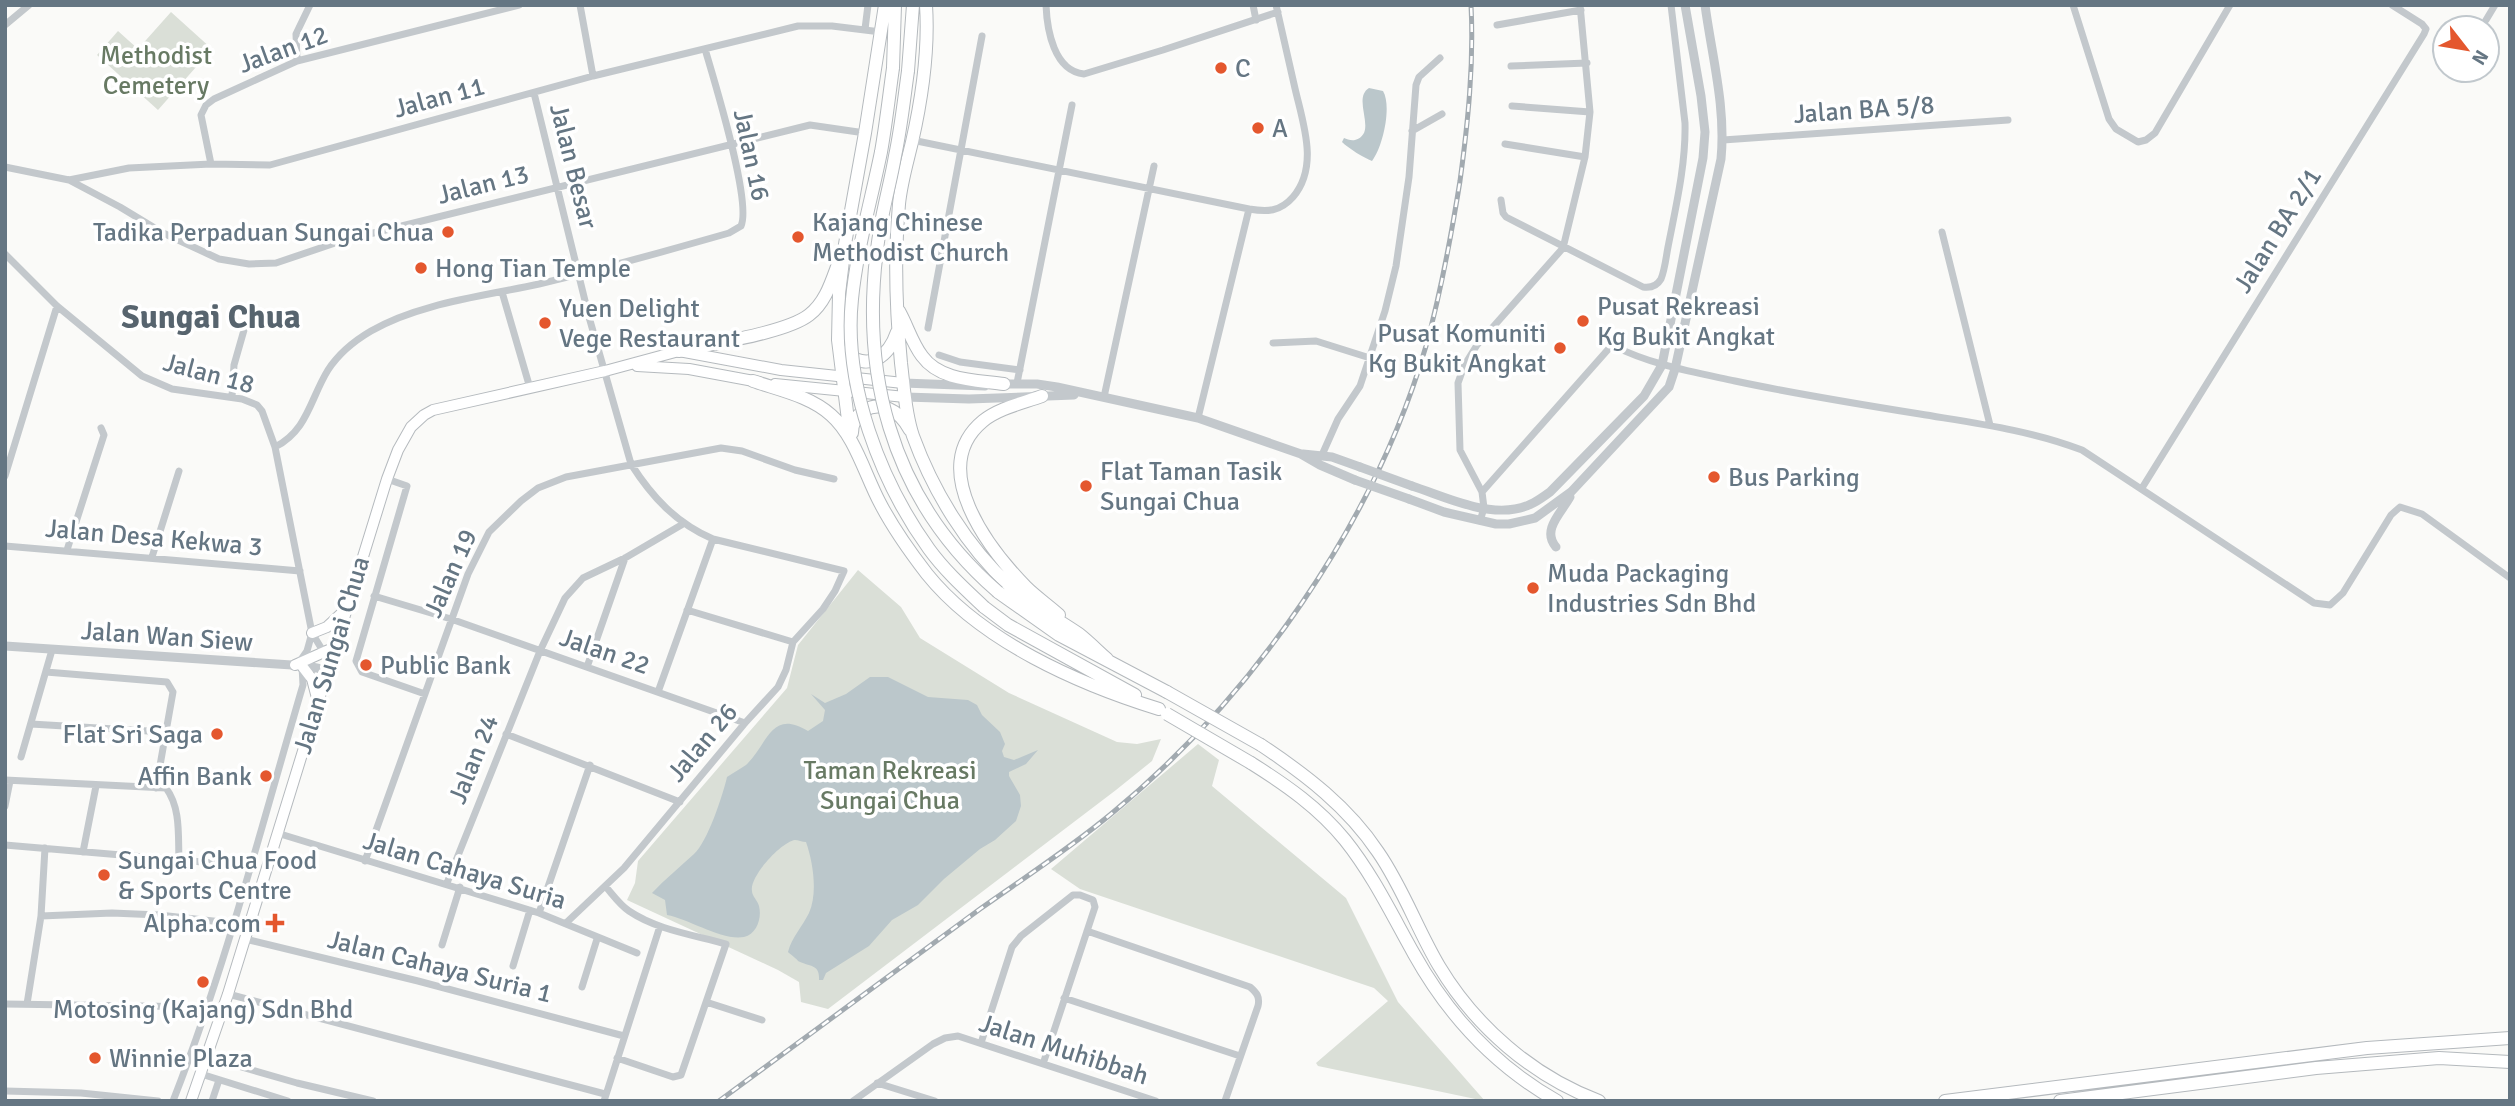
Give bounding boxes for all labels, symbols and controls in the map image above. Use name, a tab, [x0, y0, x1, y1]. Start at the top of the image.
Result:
north arrow	[2431, 14, 2501, 84]
street label: Jalan 12	[234, 19, 333, 81]
park label: Methodist Cemetery	[100, 40, 212, 102]
text: N	[2466, 45, 2493, 69]
place label: C	[1235, 53, 1251, 85]
marker: C	[1213, 60, 1229, 76]
street label: Jalan 11	[390, 70, 488, 125]
street label: Jalan BA 5/8	[1792, 89, 1936, 131]
street label: Jalan Besar	[542, 100, 604, 233]
street label: Jalan 16	[726, 106, 776, 204]
place label: A	[1272, 113, 1288, 145]
marker: A	[1250, 120, 1266, 136]
street label: Jalan 13	[434, 158, 532, 212]
street label: Jalan BA 2/1	[2227, 162, 2329, 299]
place label: Kajang Chinese Methodist Church	[812, 207, 1009, 269]
place label: Tadika Perpaduan Sungai Chua	[93, 217, 434, 249]
marker: Tadika Perpaduan Sungai Chua	[440, 224, 456, 240]
marker: Kajang Chinese Methodist Church	[790, 229, 806, 245]
place label: Hong Tian Temple	[435, 253, 631, 285]
marker: Hong Tian Temple	[413, 260, 429, 276]
place label: Pusat Rekreasi Kg Bukit Angkat	[1597, 291, 1775, 353]
place label: Yuen Delight Vege Restaurant	[559, 293, 740, 355]
district label: Sungai Chua	[121, 297, 301, 338]
marker: Pusat Rekreasi Kg Bukit Angkat	[1575, 313, 1591, 329]
marker: Yuen Delight Vege Restaurant	[537, 315, 553, 331]
place label: Pusat Komuniti Kg Bukit Angkat	[1368, 318, 1546, 380]
marker: Pusat Komuniti Kg Bukit Angkat	[1552, 340, 1568, 356]
street label: Jalan 18	[160, 346, 258, 401]
place label: Flat Taman Tasik Sungai Chua	[1100, 456, 1282, 518]
place label: Bus Parking	[1728, 462, 1860, 494]
marker: Bus Parking	[1706, 469, 1722, 485]
marker: Flat Taman Tasik Sungai Chua	[1078, 478, 1094, 494]
street label: Jalan Desa Kekwa 3	[44, 513, 264, 563]
street label: Jalan 19	[417, 524, 484, 622]
street label: Jalan Sungai Chua	[287, 553, 377, 758]
place label: Muda Packaging Industries Sdn Bhd	[1547, 558, 1756, 620]
marker: Muda Packaging Industries Sdn Bhd	[1525, 580, 1541, 596]
street label: Jalan Wan Siew	[80, 615, 254, 659]
street label: Jalan 22	[555, 622, 654, 682]
place label: Public Bank	[380, 650, 511, 682]
marker: Public Bank	[358, 657, 374, 673]
street label: Jalan 26	[661, 697, 745, 789]
street label: Jalan 24	[442, 710, 506, 808]
place label: Flat Sri Saga	[62, 719, 203, 751]
marker: Flat Sri Saga	[209, 726, 225, 742]
park label: Taman Rekreasi Sungai Chua	[804, 755, 976, 817]
place label: Affin Bank	[137, 761, 252, 793]
marker: Affin Bank	[258, 768, 274, 784]
street label: Jalan Cahaya Suria	[359, 825, 570, 917]
place label: Sungai Chua Food & Sports Centre	[118, 845, 317, 907]
marker: Sungai Chua Food & Sports Centre	[96, 867, 112, 883]
place label: Alpha.com	[143, 908, 261, 940]
marker: Alpha.com	[267, 915, 283, 931]
street label: Jalan Cahaya Suria 1	[324, 924, 555, 1010]
marker: Motosing (Kajang) Sdn Bhd	[195, 974, 211, 990]
place label: Motosing (Kajang) Sdn Bhd	[53, 994, 353, 1026]
street label: Jalan Muhibbah	[975, 1008, 1152, 1092]
place label: Winnie Plaza	[109, 1043, 253, 1075]
marker: Winnie Plaza	[87, 1050, 103, 1066]

